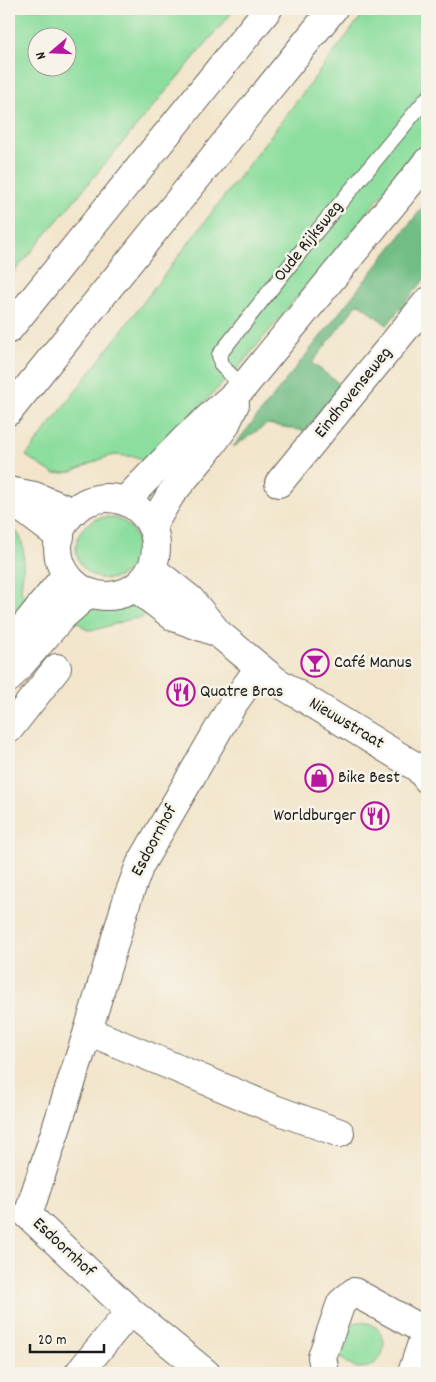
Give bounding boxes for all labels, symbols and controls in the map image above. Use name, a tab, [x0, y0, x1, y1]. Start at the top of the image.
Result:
north arrow	[28, 28, 78, 78]
text: N	[31, 49, 52, 62]
street label: Oude Rijksweg	[269, 196, 350, 288]
street label: Eindhovenseweg	[309, 342, 399, 444]
bar icon: Café Manus	[300, 648, 330, 678]
place label: Café Manus	[334, 651, 412, 676]
restaurant icon: Quatre Bras	[166, 677, 196, 707]
place label: Quatre Bras	[200, 680, 283, 705]
street label: Nieuwstraat	[304, 692, 389, 756]
shop icon: Bike Best	[304, 763, 334, 793]
place label: Bike Best	[338, 766, 400, 791]
street label: Esdoornhof	[126, 800, 185, 881]
restaurant icon: Worldburger	[360, 801, 390, 831]
place label: Worldburger	[274, 804, 356, 829]
street label: Esdoornhof	[26, 1212, 100, 1284]
scale bar	[30, 1322, 104, 1354]
text: 20 m	[38, 1330, 66, 1352]

